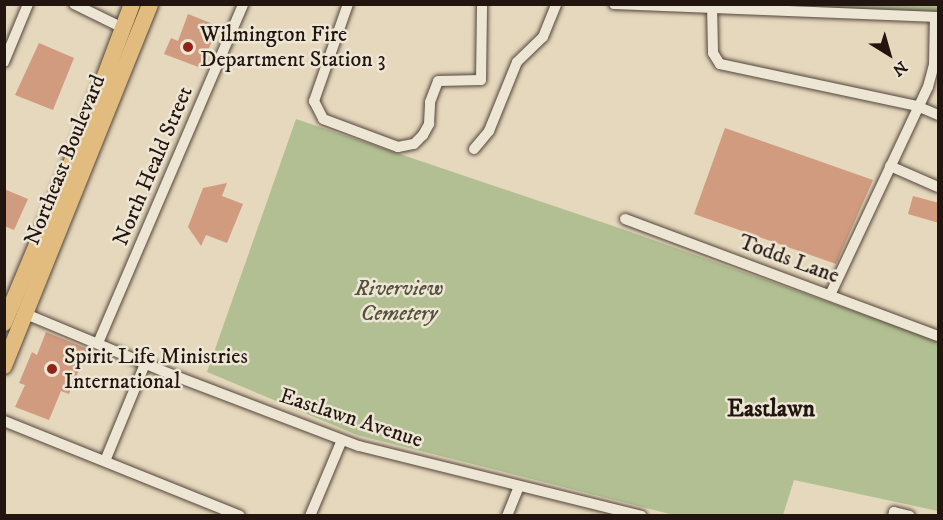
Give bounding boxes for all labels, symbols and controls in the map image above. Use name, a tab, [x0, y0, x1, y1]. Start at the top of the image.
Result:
place label: Wilmington Fire Department Station 3	[200, 21, 386, 72]
north arrow	[859, 24, 919, 84]
marker: Wilmington Fire Department Station 3	[181, 40, 195, 54]
text: N	[889, 56, 911, 80]
street label: Northeast Boulevard	[19, 71, 111, 249]
street label: North Heald Street	[108, 82, 198, 250]
street label: Todds Lane	[735, 229, 843, 289]
park label: Riverview Cemetery	[355, 275, 443, 326]
place label: Spirit Life Ministries International	[64, 343, 248, 394]
marker: Spirit Life Ministries International	[45, 362, 59, 376]
street label: Eastlawn Avenue	[276, 382, 426, 454]
district label: Eastlawn	[727, 396, 815, 424]

